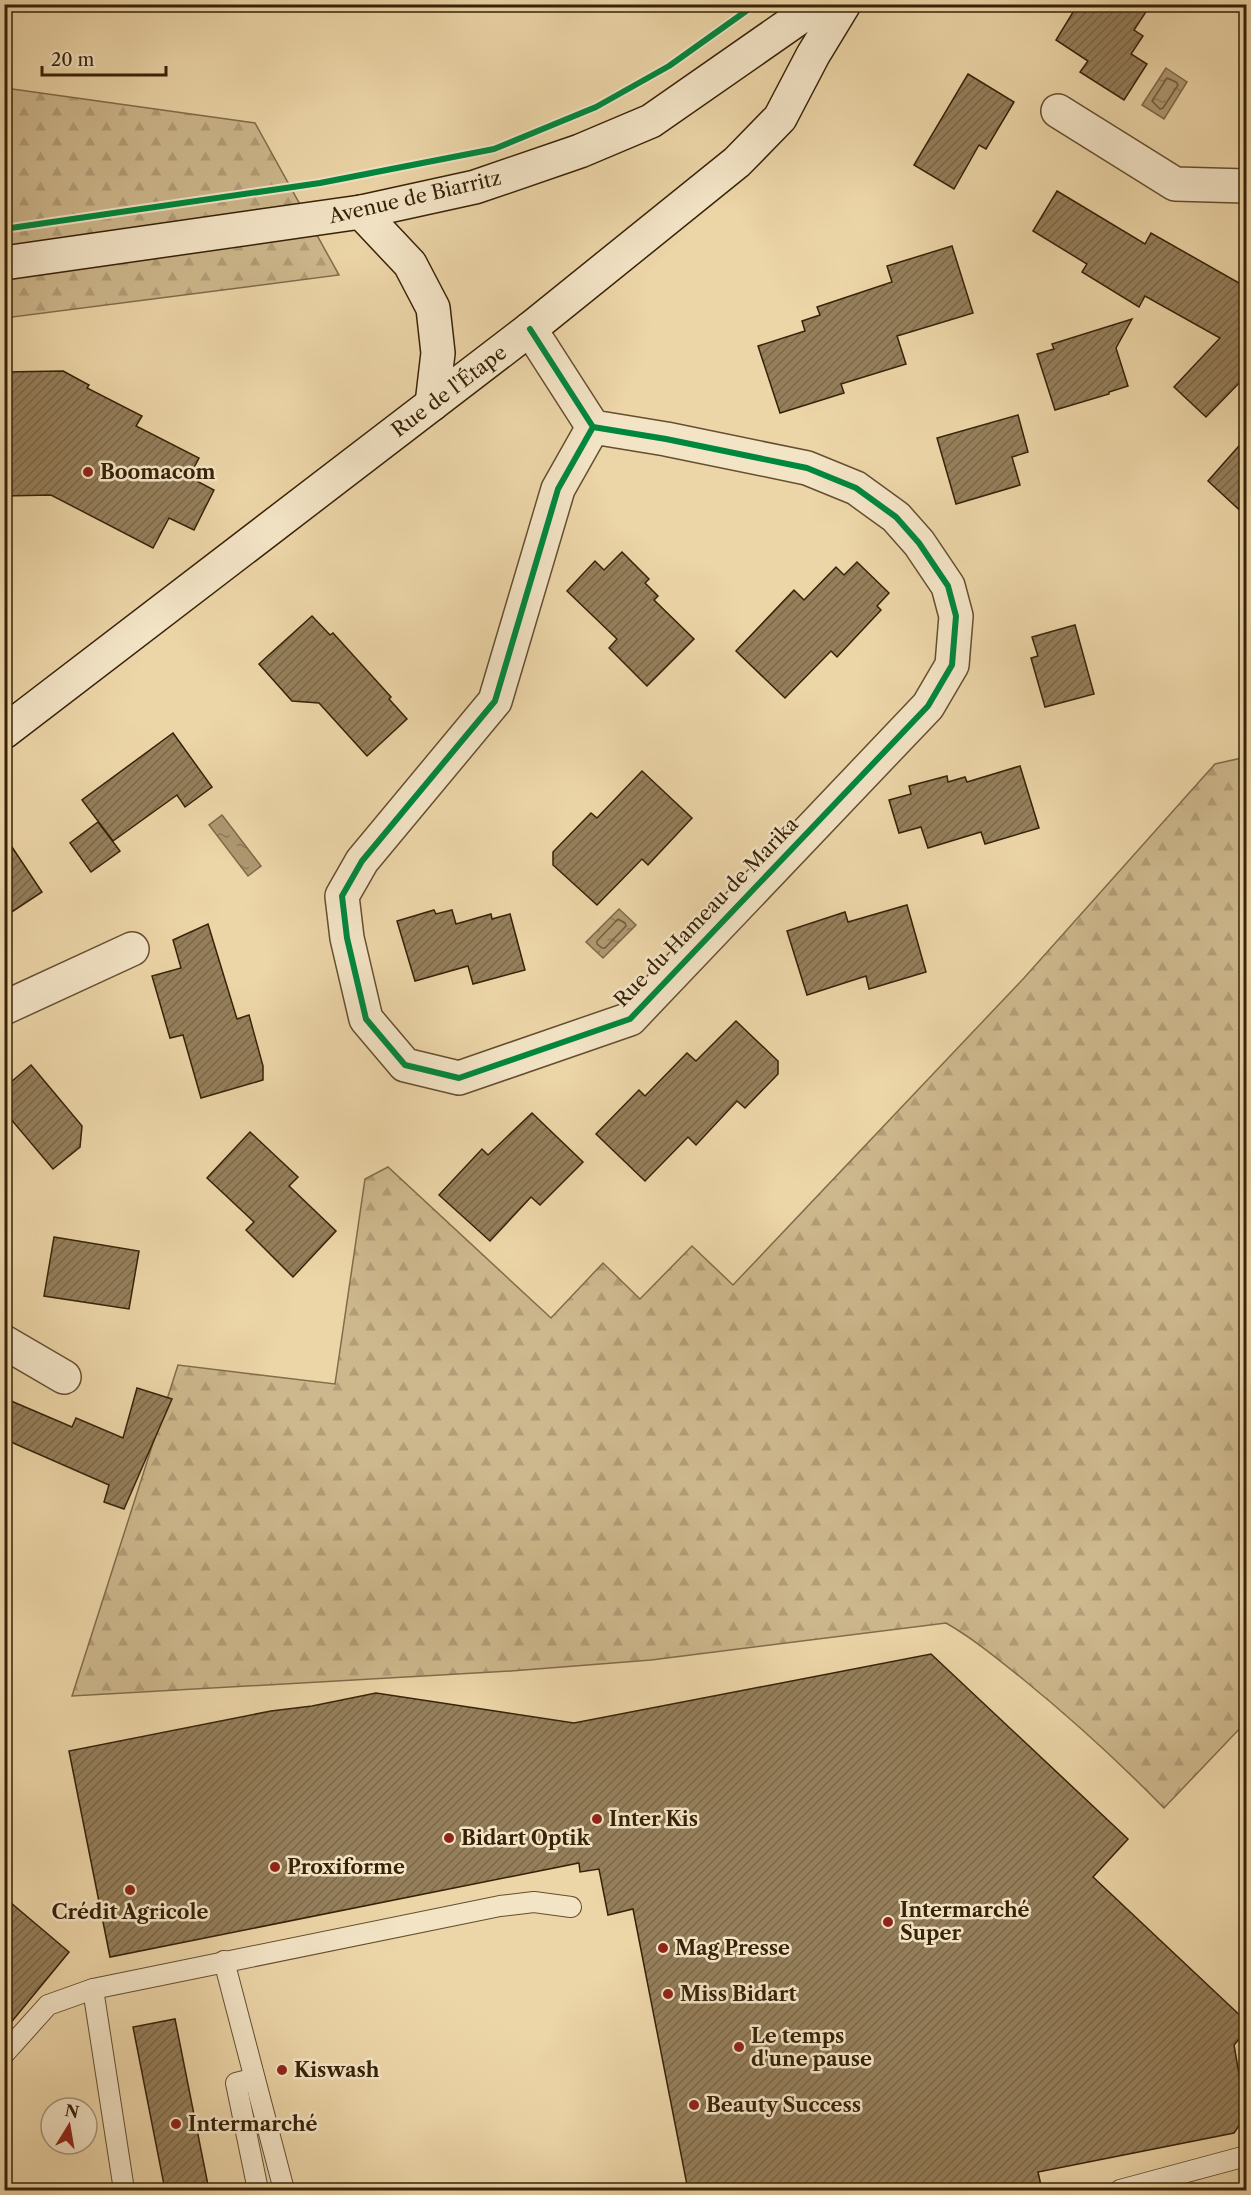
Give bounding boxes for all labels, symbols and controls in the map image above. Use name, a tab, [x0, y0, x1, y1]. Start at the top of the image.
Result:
scale bar	[42, 39, 166, 77]
text: 20 m	[51, 49, 95, 71]
street label: Avenue de Biarritz	[326, 166, 503, 229]
street label: Rue de l'Étape	[386, 339, 511, 442]
place label: Boomacom	[100, 460, 216, 484]
marker: Boomacom	[81, 465, 95, 479]
street label: Rue du Hameau de Marika	[609, 812, 803, 1012]
place label: Inter Kis	[609, 1807, 698, 1831]
marker: Inter Kis	[590, 1812, 604, 1826]
place label: Bidart Optik	[461, 1826, 590, 1850]
marker: Bidart Optik	[442, 1831, 456, 1845]
place label: Proxiforme	[287, 1855, 405, 1879]
marker: Proxiforme	[268, 1860, 282, 1874]
marker: Crédit Agricole	[123, 1883, 137, 1897]
place label: Intermarché Super	[900, 1898, 1030, 1945]
place label: Crédit Agricole	[51, 1900, 209, 1924]
marker: Intermarché Super	[881, 1915, 895, 1929]
place label: Mag Presse	[675, 1936, 790, 1960]
marker: Mag Presse	[656, 1941, 670, 1955]
place label: Miss Bidart	[680, 1982, 797, 2006]
marker: Miss Bidart	[661, 1987, 675, 2001]
place label: Le temps d'une pause	[751, 2024, 872, 2071]
marker: Le temps d'une pause	[732, 2040, 746, 2054]
place label: Kiswash	[294, 2058, 380, 2082]
marker: Kiswash	[275, 2063, 289, 2077]
place label: Beauty Success	[706, 2093, 861, 2117]
north arrow	[39, 2096, 99, 2156]
marker: Beauty Success	[687, 2098, 701, 2112]
text: N	[63, 2100, 81, 2122]
place label: Intermarché	[188, 2112, 318, 2136]
marker: Intermarché	[169, 2117, 183, 2131]

